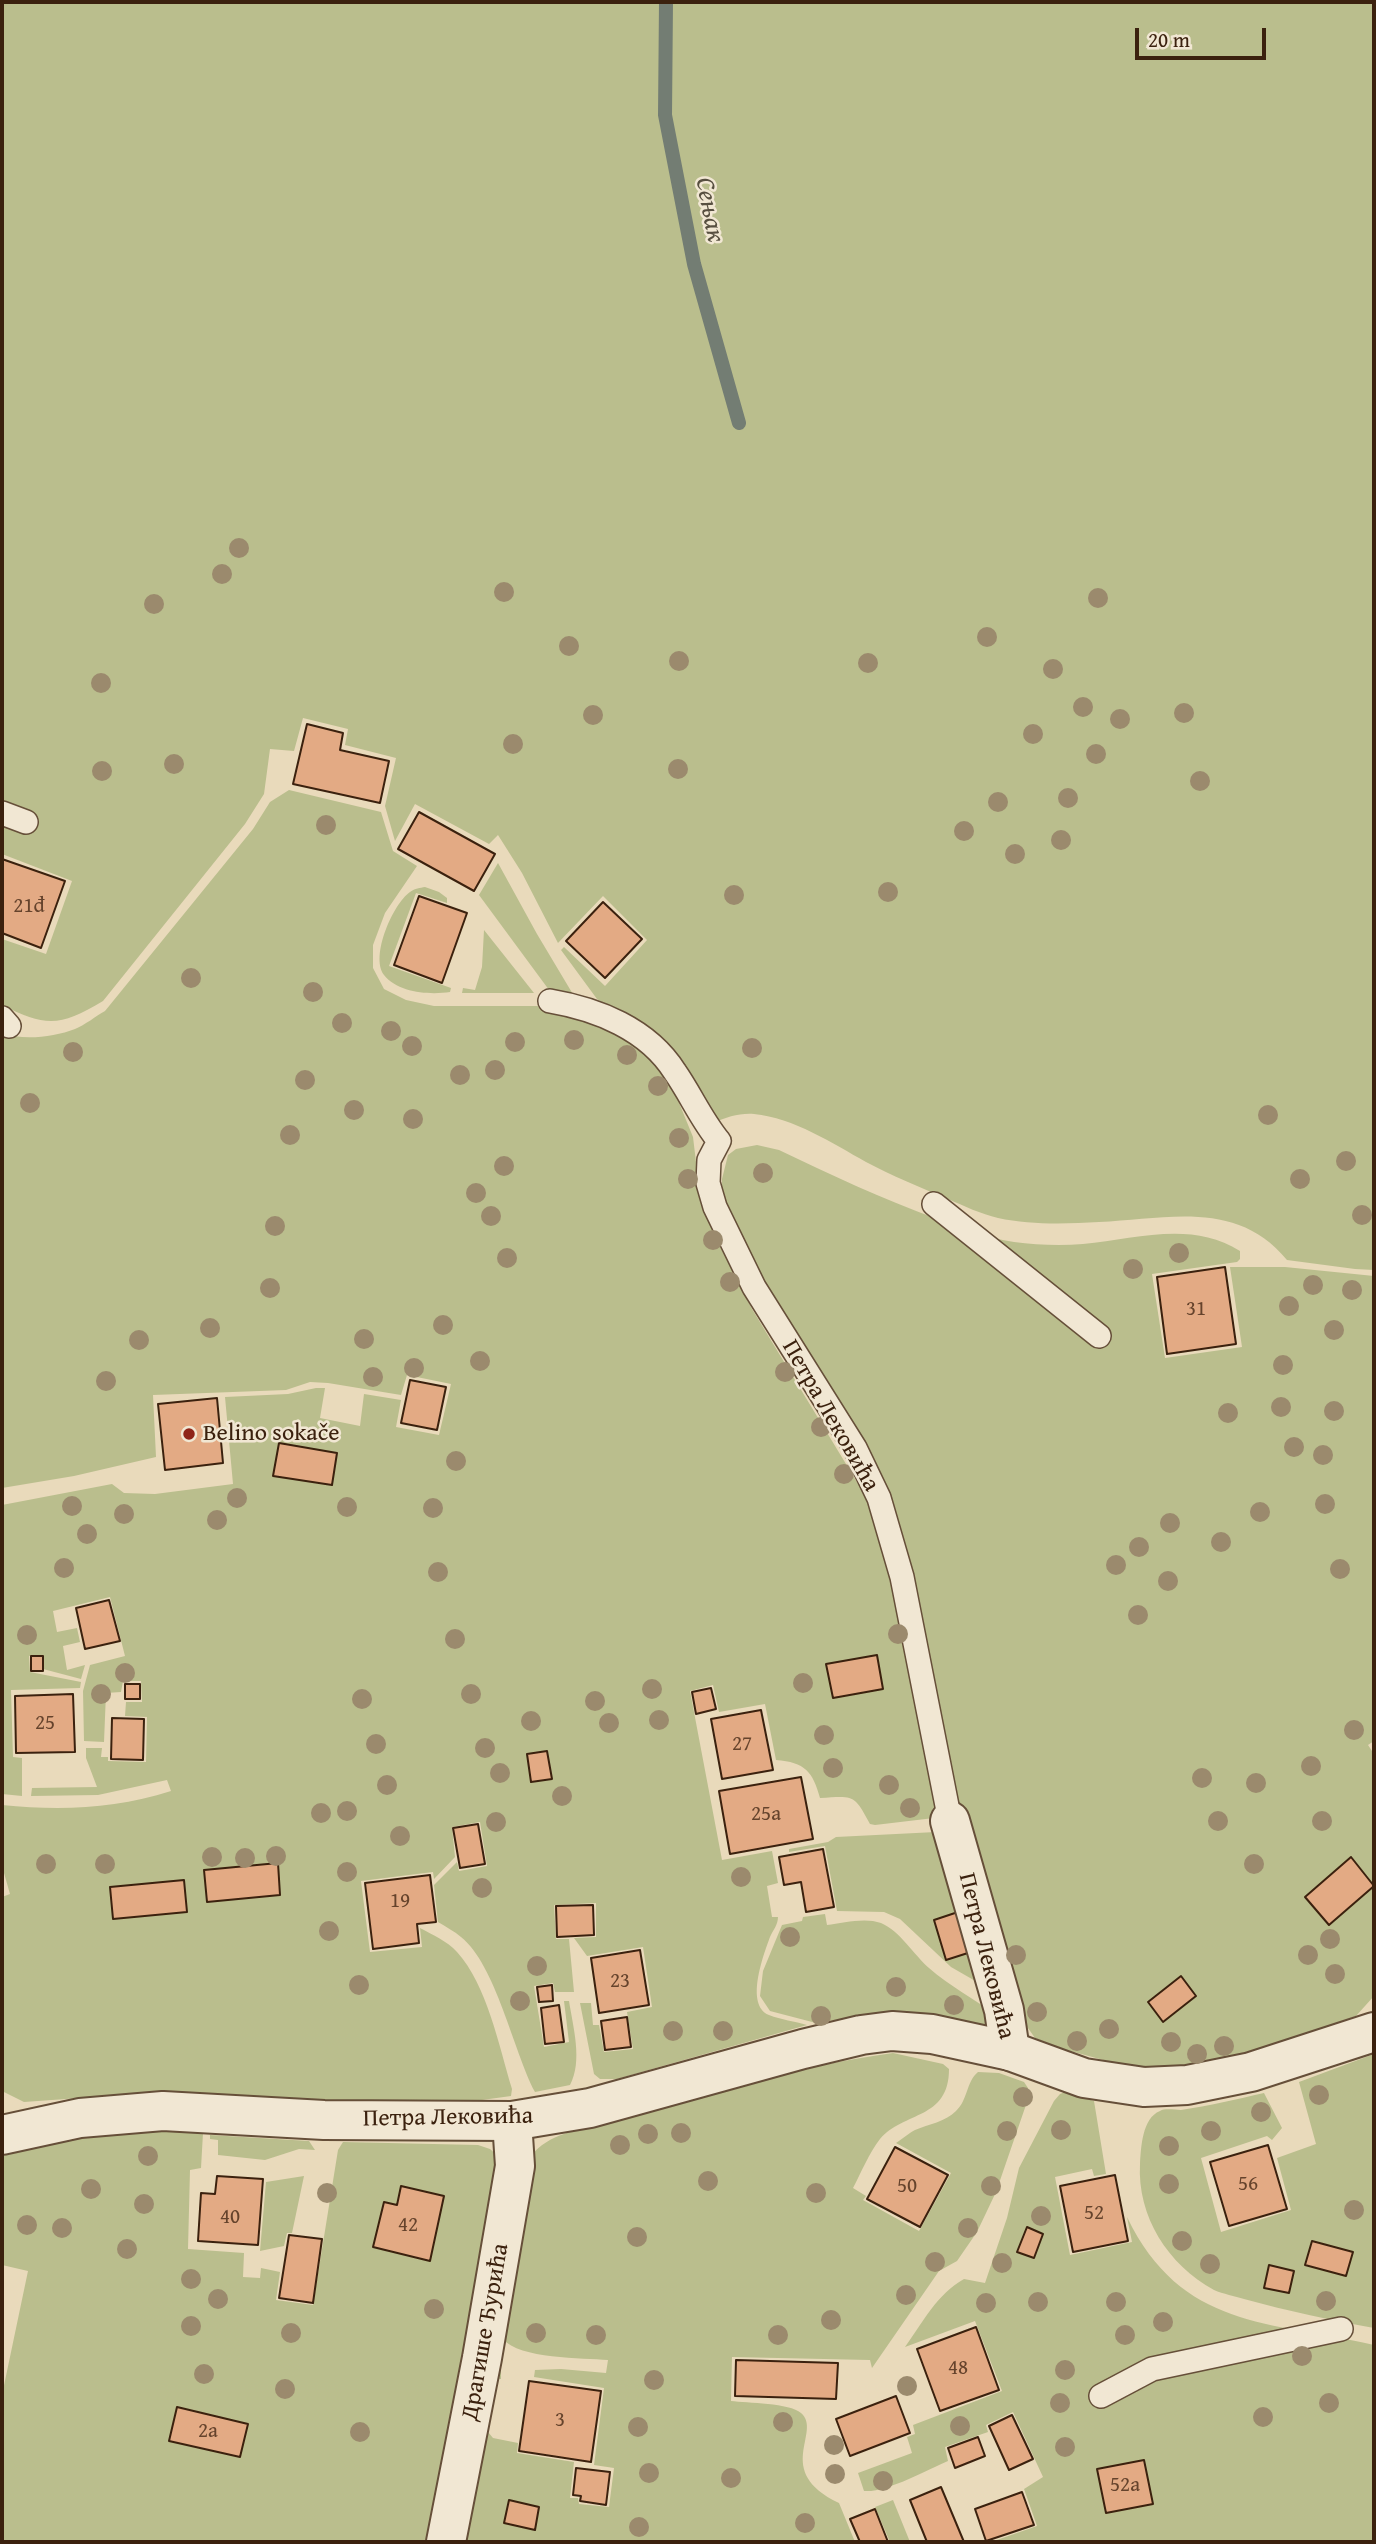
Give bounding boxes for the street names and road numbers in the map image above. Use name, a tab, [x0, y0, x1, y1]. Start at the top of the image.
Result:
street label: Петра Лековића	[775, 1335, 885, 1497]
street label: Петра Лековића	[951, 1870, 1021, 2042]
street label: Петра Лековића	[363, 2102, 533, 2134]
street label: Драгише Ђурића	[456, 2241, 516, 2423]

